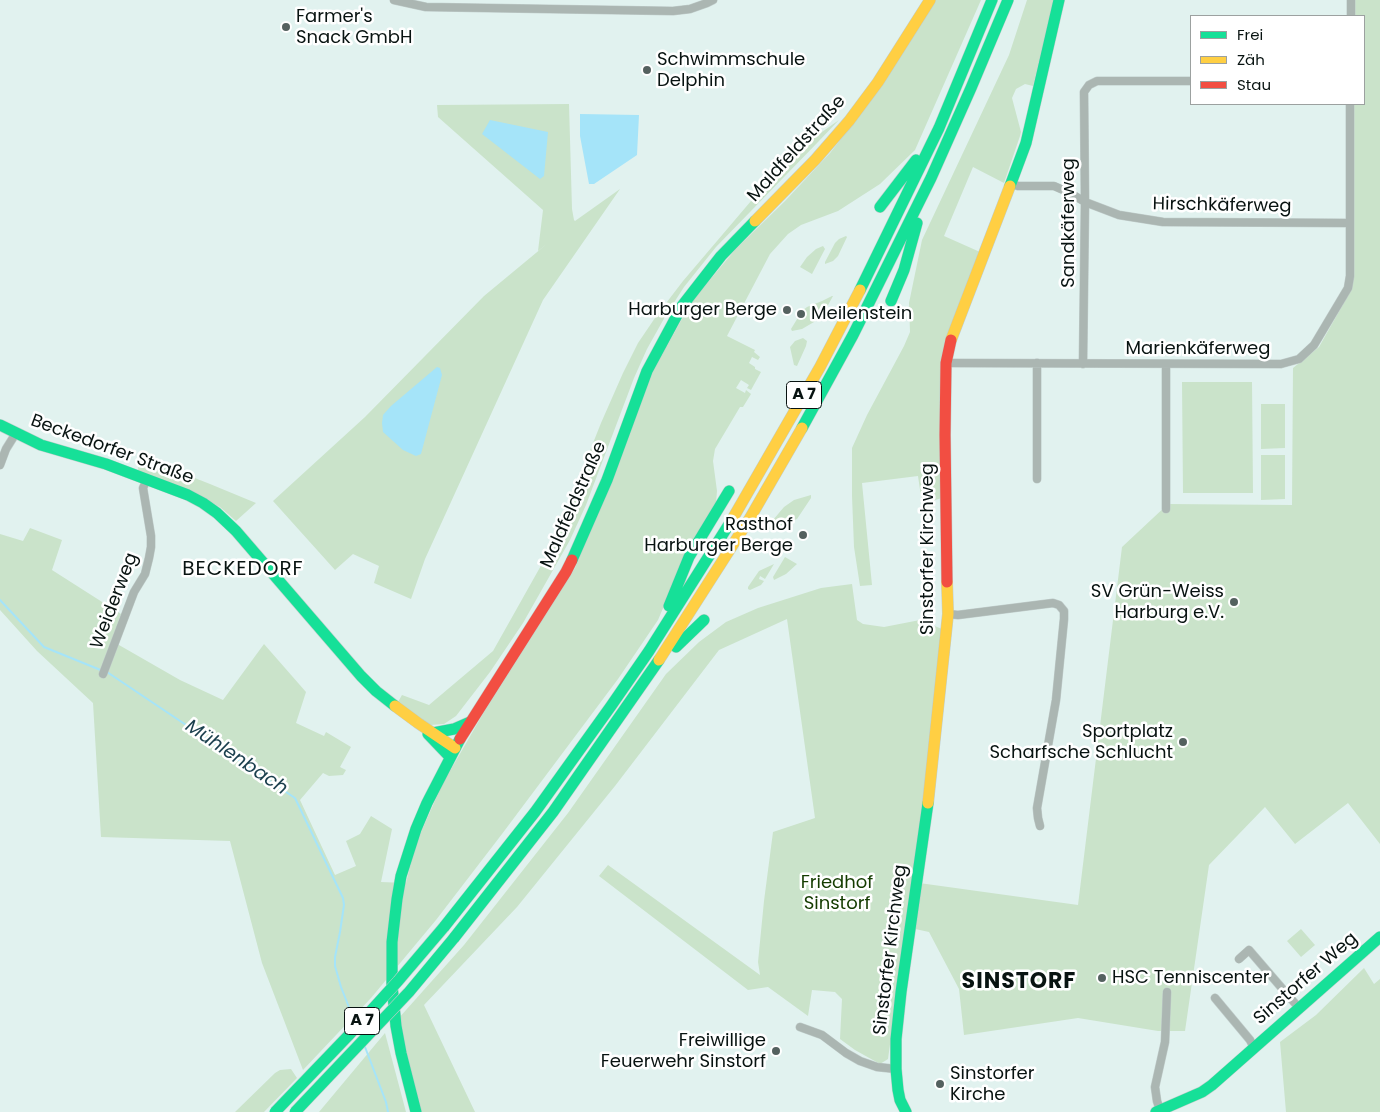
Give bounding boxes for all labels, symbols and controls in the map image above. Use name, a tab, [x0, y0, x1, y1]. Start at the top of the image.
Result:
place label: Farmer's Snack GmbH	[296, 6, 412, 48]
legend	[1190, 15, 1365, 105]
marker: Farmer's Snack GmbH	[280, 21, 292, 33]
text: Frei	[1237, 24, 1263, 45]
place label: Schwimmschule Delphin	[657, 49, 805, 92]
text: Zäh	[1237, 49, 1265, 70]
marker: Schwimmschule Delphin	[641, 64, 653, 76]
text: Stau	[1237, 74, 1271, 95]
street label: Maldfeldstraße	[743, 91, 851, 207]
street label: Sandkäferweg	[1058, 158, 1080, 288]
street label: Hirschkäferweg	[1152, 194, 1292, 218]
place label: Harburger Berge	[628, 299, 777, 321]
place label: Meilenstein	[811, 303, 912, 325]
marker: Harburger Berge	[781, 304, 793, 316]
marker: Meilenstein	[795, 308, 807, 320]
street label: Marienkäferweg	[1126, 338, 1270, 360]
road number: A 7	[786, 382, 822, 408]
street label: Beckedorfer Straße	[28, 410, 196, 490]
street label: Maldfeldstraße	[536, 438, 612, 572]
street label: Sinstorfer Kirchweg	[917, 463, 939, 635]
place label: Rasthof Harburger Berge	[644, 514, 793, 556]
marker: Rasthof Harburger Berge	[797, 529, 809, 541]
street label: Weiderweg	[87, 550, 143, 652]
district label: BECKEDORF	[181, 558, 305, 582]
place label: SV Grün-Weiss Harburg e.V.	[1091, 581, 1224, 624]
marker: SV Grün-Weiss Harburg e.V.	[1228, 596, 1240, 608]
water label: Mühlenbach	[180, 715, 292, 801]
place label: Sportplatz Scharfsche Schlucht	[989, 721, 1173, 764]
marker: Sportplatz Scharfsche Schlucht	[1177, 736, 1189, 748]
street label: Sinstorfer Kirchweg	[870, 863, 912, 1037]
park label: Friedhof Sinstorf	[801, 872, 873, 914]
street label: Sinstorfer Weg	[1250, 928, 1362, 1030]
place label: HSC Tenniscenter	[1112, 967, 1270, 989]
district label: SINSTORF	[961, 969, 1077, 995]
marker: HSC Tenniscenter	[1096, 972, 1108, 984]
road number: A 7	[344, 1008, 380, 1034]
place label: Freiwillige Feuerwehr Sinstorf	[601, 1030, 766, 1072]
marker: Freiwillige Feuerwehr Sinstorf	[770, 1045, 782, 1057]
place label: Sinstorfer Kirche	[950, 1063, 1034, 1106]
marker: Sinstorfer Kirche	[934, 1078, 946, 1090]

